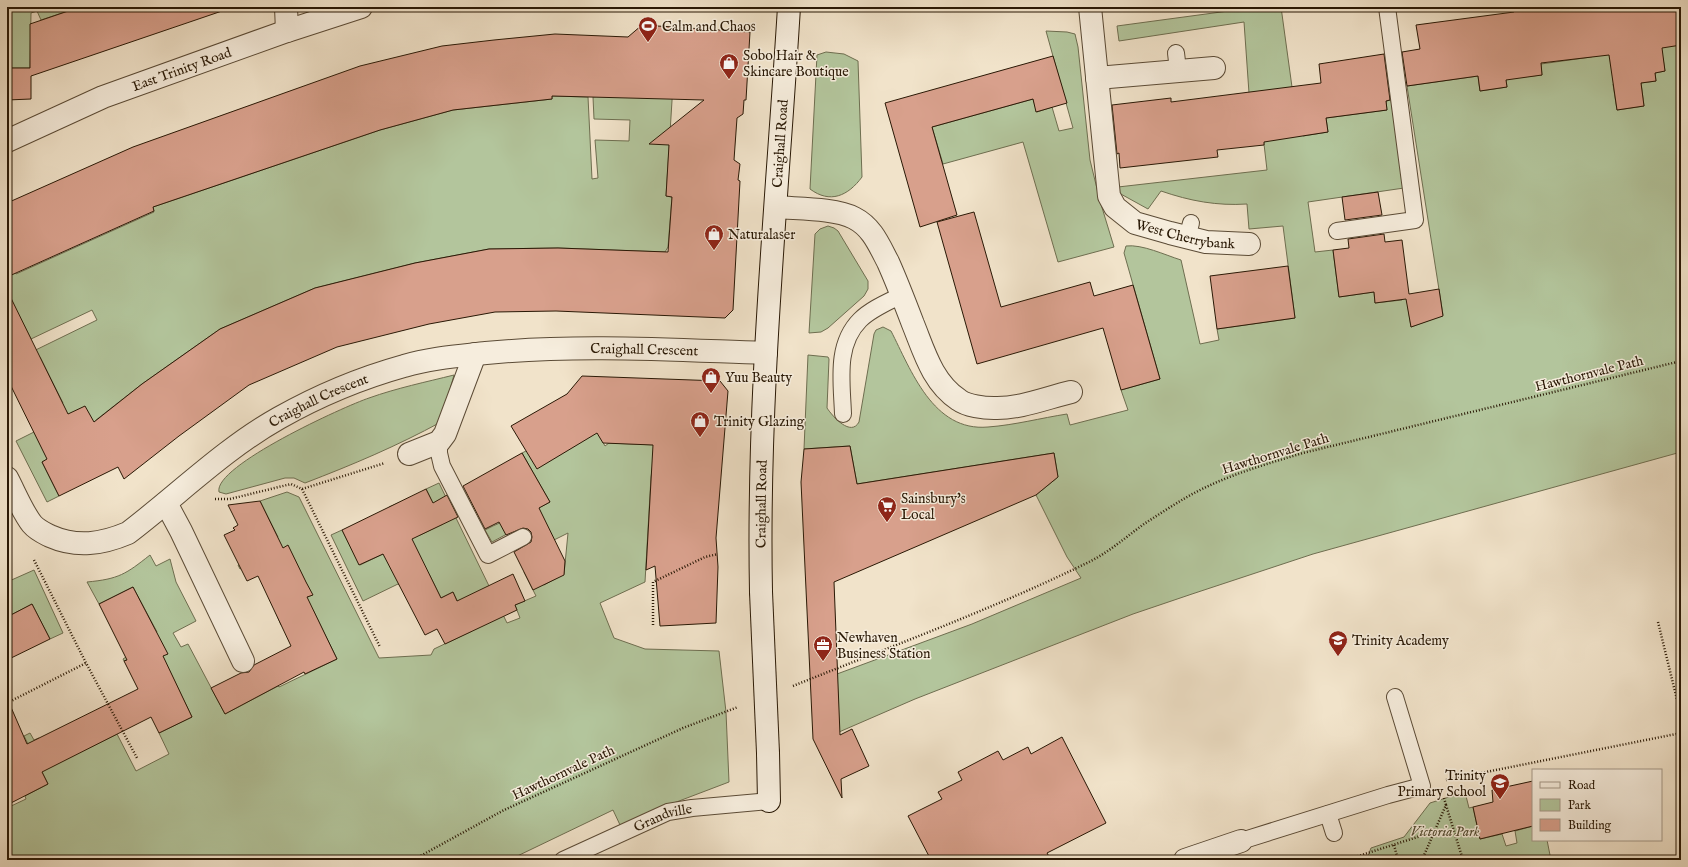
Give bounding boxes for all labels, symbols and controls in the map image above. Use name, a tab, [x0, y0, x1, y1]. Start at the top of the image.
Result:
sports icon: Calm and Chaos	[637, 15, 659, 43]
place label: Calm and Chaos	[662, 18, 756, 36]
street label: East Trinity Road	[130, 44, 234, 96]
place label: Sobo Hair & Skincare Boutique	[743, 47, 849, 81]
shop icon: Sobo Hair & Skincare Boutique	[718, 52, 740, 80]
street label: Craighall Road	[769, 98, 793, 188]
street label: West Cherrybank	[1133, 216, 1236, 253]
shop icon: Naturalaser	[703, 223, 725, 251]
place label: Naturalaser	[728, 226, 795, 244]
street label: Craighall Crescent	[590, 340, 699, 361]
street label: Hawthornvale Path	[1533, 352, 1646, 396]
shop icon: Yuu Beauty	[700, 366, 722, 394]
place label: Yuu Beauty	[725, 369, 792, 387]
street label: Craighall Crescent	[266, 370, 371, 432]
shop icon: Trinity Glazing	[689, 410, 711, 438]
place label: Trinity Glazing	[714, 413, 805, 431]
street label: Hawthornvale Path	[1220, 429, 1332, 479]
street label: Craighall Road	[752, 459, 772, 548]
place label: Sainsbury's Local	[901, 490, 966, 524]
supermarket icon: Sainsbury's Local	[876, 495, 898, 523]
place label: Newhaven Business Station	[837, 629, 931, 663]
school or university icon: Trinity Academy	[1327, 629, 1349, 657]
place label: Trinity Academy	[1352, 632, 1449, 650]
office icon: Newhaven Business Station	[812, 634, 834, 662]
street label: Hawthornvale Path	[509, 741, 618, 805]
place label: Trinity Primary School	[1398, 767, 1486, 801]
legend	[1532, 769, 1662, 841]
school or university icon: Trinity Primary School	[1489, 772, 1511, 800]
text: Road	[1568, 778, 1596, 793]
text: Park	[1568, 798, 1591, 813]
street label: Grandville	[631, 800, 694, 837]
text: Building	[1568, 818, 1612, 833]
park label: Victoria Park	[1411, 823, 1480, 841]

